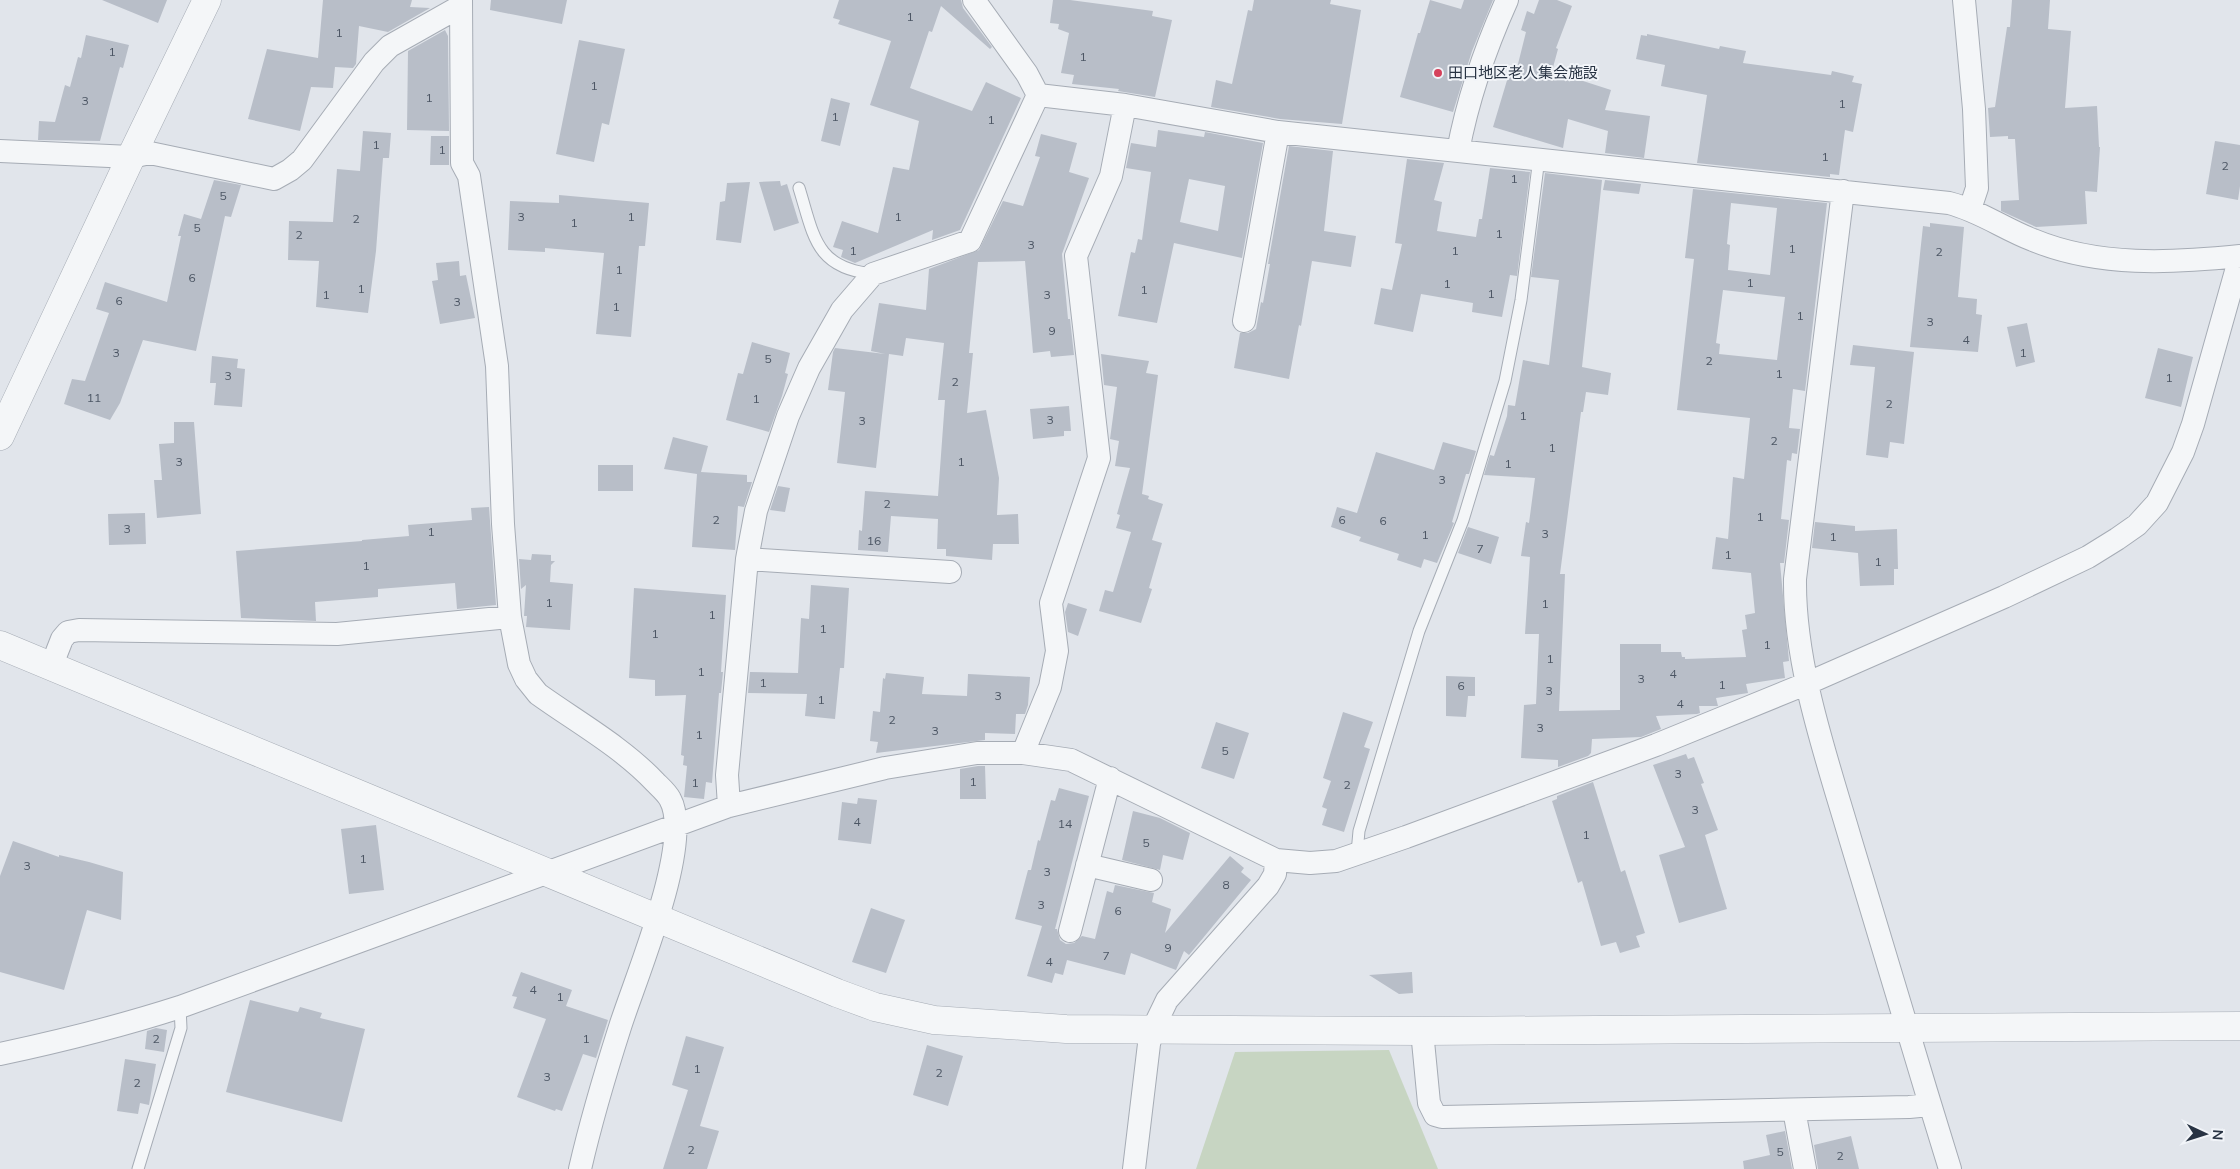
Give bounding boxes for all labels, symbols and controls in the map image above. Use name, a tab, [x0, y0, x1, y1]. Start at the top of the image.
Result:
house number: 1	[906, 9, 914, 24]
house number: 1	[335, 25, 343, 40]
house number: 1	[108, 44, 116, 59]
house number: 1	[1079, 49, 1087, 64]
place label: 田口地区老人集会施設	[1448, 63, 1598, 82]
marker: 田口地区老人集会施設	[1432, 67, 1444, 79]
house number: 1	[590, 78, 598, 93]
house number: 1	[425, 90, 433, 105]
house number: 3	[81, 93, 89, 108]
house number: 1	[1838, 96, 1846, 111]
house number: 1	[831, 109, 839, 124]
house number: 1	[987, 112, 995, 127]
house number: 1	[372, 137, 380, 152]
house number: 1	[438, 142, 446, 157]
house number: 1	[1821, 149, 1829, 164]
house number: 2	[2221, 158, 2229, 173]
house number: 1	[1510, 171, 1518, 186]
house number: 5	[219, 188, 227, 203]
house number: 3	[517, 209, 525, 224]
house number: 1	[627, 209, 635, 224]
house number: 1	[894, 209, 902, 224]
house number: 2	[352, 211, 360, 226]
house number: 1	[570, 215, 578, 230]
house number: 5	[193, 220, 201, 235]
house number: 1	[1495, 226, 1503, 241]
house number: 2	[295, 227, 303, 242]
house number: 3	[1027, 237, 1035, 252]
house number: 1	[1788, 241, 1796, 256]
house number: 1	[849, 243, 857, 258]
house number: 1	[1451, 243, 1459, 258]
house number: 2	[1935, 244, 1943, 259]
house number: 1	[615, 262, 623, 277]
house number: 6	[188, 270, 196, 285]
house number: 1	[1746, 275, 1754, 290]
house number: 1	[1443, 276, 1451, 291]
house number: 1	[357, 281, 365, 296]
house number: 1	[1140, 282, 1148, 297]
house number: 1	[1487, 286, 1495, 301]
house number: 1	[322, 287, 330, 302]
house number: 3	[1043, 287, 1051, 302]
house number: 6	[115, 293, 123, 308]
house number: 3	[453, 294, 461, 309]
house number: 1	[612, 299, 620, 314]
house number: 1	[1796, 308, 1804, 323]
house number: 3	[1926, 314, 1934, 329]
house number: 9	[1048, 323, 1056, 338]
house number: 4	[1962, 332, 1970, 347]
house number: 3	[112, 345, 120, 360]
house number: 1	[2019, 345, 2027, 360]
house number: 5	[764, 351, 772, 366]
house number: 2	[1705, 353, 1713, 368]
house number: 1	[1775, 366, 1783, 381]
house number: 3	[224, 368, 232, 383]
house number: 1	[2165, 370, 2173, 385]
house number: 2	[951, 374, 959, 389]
house number: 11	[87, 390, 101, 405]
house number: 1	[752, 391, 760, 406]
house number: 2	[1885, 396, 1893, 411]
house number: 1	[1519, 408, 1527, 423]
house number: 3	[1046, 412, 1054, 427]
house number: 3	[858, 413, 866, 428]
house number: 2	[1770, 433, 1778, 448]
house number: 1	[1548, 440, 1556, 455]
house number: 3	[175, 454, 183, 469]
house number: 1	[957, 454, 965, 469]
house number: 1	[1504, 456, 1512, 471]
house number: 3	[1438, 472, 1446, 487]
house number: 2	[883, 496, 891, 511]
house number: 1	[1756, 509, 1764, 524]
house number: 2	[712, 512, 720, 527]
house number: 6	[1338, 512, 1346, 527]
house number: 6	[1379, 513, 1387, 528]
house number: 3	[123, 521, 131, 536]
house number: 1	[427, 524, 435, 539]
house number: 3	[1541, 526, 1549, 541]
house number: 1	[1421, 527, 1429, 542]
house number: 1	[1829, 529, 1837, 544]
house number: 16	[867, 533, 881, 548]
house number: 7	[1476, 541, 1484, 556]
house number: 1	[1724, 547, 1732, 562]
house number: 1	[1874, 554, 1882, 569]
house number: 1	[362, 558, 370, 573]
house number: 1	[545, 595, 553, 610]
house number: 1	[1541, 596, 1549, 611]
house number: 1	[708, 607, 716, 622]
house number: 1	[819, 621, 827, 636]
house number: 1	[651, 626, 659, 641]
house number: 1	[1763, 637, 1771, 652]
house number: 1	[1546, 651, 1554, 666]
house number: 1	[697, 664, 705, 679]
house number: 4	[1669, 666, 1677, 681]
house number: 3	[1637, 671, 1645, 686]
house number: 1	[759, 675, 767, 690]
house number: 1	[1718, 677, 1726, 692]
house number: 6	[1457, 678, 1465, 693]
house number: 3	[1545, 683, 1553, 698]
house number: 3	[994, 688, 1002, 703]
house number: 1	[817, 692, 825, 707]
house number: 4	[1676, 696, 1684, 711]
house number: 2	[888, 712, 896, 727]
house number: 3	[1536, 720, 1544, 735]
house number: 3	[931, 723, 939, 738]
house number: 1	[695, 727, 703, 742]
house number: 5	[1221, 743, 1229, 758]
house number: 3	[1674, 766, 1682, 781]
house number: 1	[969, 774, 977, 789]
house number: 1	[691, 775, 699, 790]
house number: 2	[1343, 777, 1351, 792]
house number: 3	[1691, 802, 1699, 817]
house number: 4	[853, 814, 861, 829]
house number: 14	[1058, 816, 1072, 831]
house number: 1	[1582, 827, 1590, 842]
house number: 5	[1142, 835, 1150, 850]
house number: 1	[359, 851, 367, 866]
house number: 3	[23, 858, 31, 873]
house number: 3	[1043, 864, 1051, 879]
house number: 8	[1222, 877, 1230, 892]
house number: 3	[1037, 897, 1045, 912]
house number: 6	[1114, 903, 1122, 918]
house number: 9	[1164, 940, 1172, 955]
house number: 7	[1102, 948, 1110, 963]
house number: 4	[1045, 954, 1053, 969]
house number: 4	[529, 982, 537, 997]
house number: 1	[556, 989, 564, 1004]
house number: 2	[152, 1031, 160, 1046]
house number: 1	[582, 1031, 590, 1046]
house number: 1	[693, 1061, 701, 1076]
house number: 2	[935, 1065, 943, 1080]
house number: 3	[543, 1069, 551, 1084]
house number: 2	[133, 1075, 141, 1090]
north arrow	[2180, 1109, 2230, 1159]
text: N	[2209, 1129, 2227, 1141]
house number: 2	[687, 1142, 695, 1157]
house number: 5	[1776, 1144, 1784, 1159]
house number: 2	[1836, 1148, 1844, 1163]

